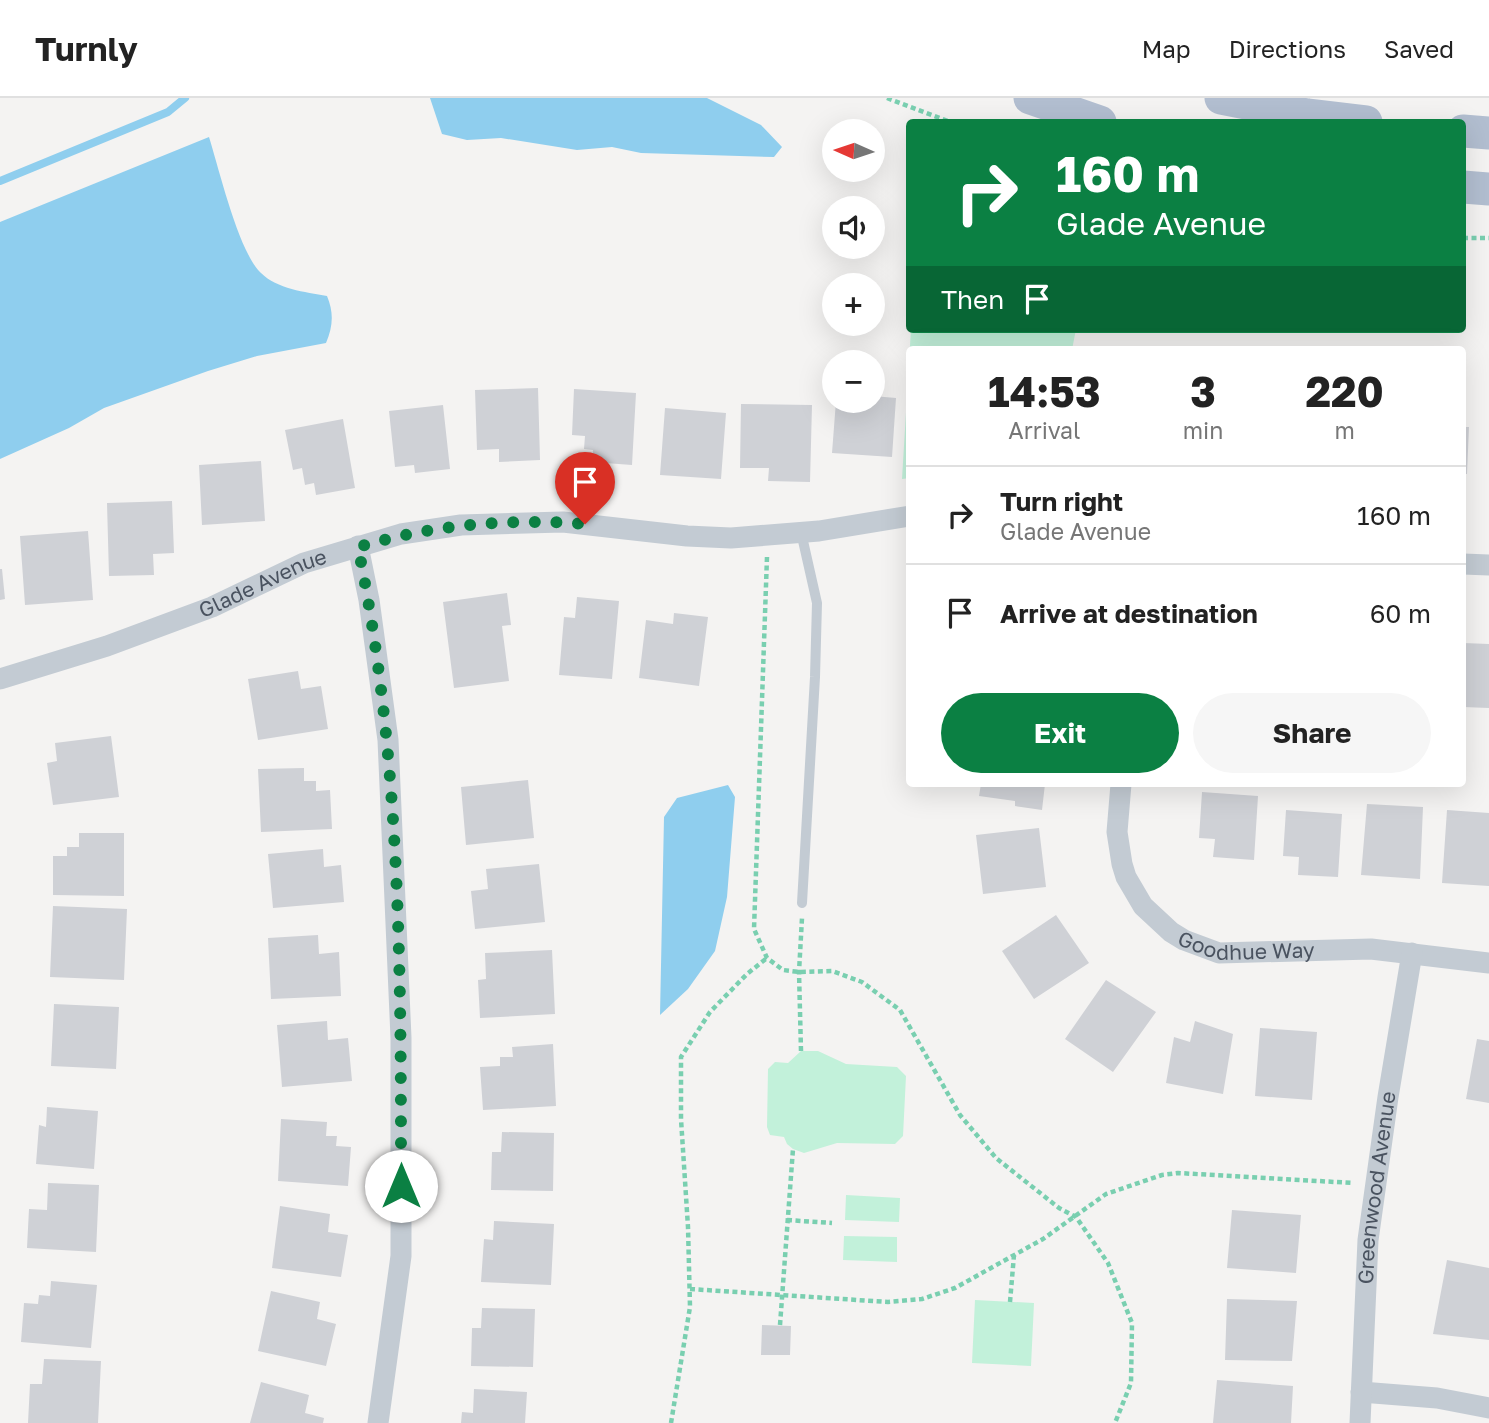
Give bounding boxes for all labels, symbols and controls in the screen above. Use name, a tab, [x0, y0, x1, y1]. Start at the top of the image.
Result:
text: Turnly	[35, 29, 138, 68]
text: Map	[1142, 34, 1191, 63]
text: Directions	[1229, 34, 1346, 63]
text: Saved	[1384, 34, 1454, 63]
north arrow	[822, 119, 886, 182]
map controls	[822, 119, 885, 413]
text: 160 m	[1056, 144, 1199, 203]
icon: right	[941, 147, 1032, 238]
button: sound	[822, 196, 885, 259]
text: Glade Avenue	[1056, 204, 1266, 242]
button: +	[822, 273, 885, 336]
icon: arrive	[1018, 280, 1056, 318]
text: Then	[941, 284, 1004, 315]
button: −	[822, 350, 885, 413]
text: 14:53	[988, 366, 1101, 416]
text: 3	[1190, 366, 1216, 416]
text: 220	[1305, 366, 1384, 416]
text: Arrival	[1008, 416, 1080, 444]
text: min	[1183, 416, 1223, 444]
text: m	[1334, 416, 1355, 444]
pin	[555, 452, 615, 524]
icon: arrive	[566, 463, 604, 501]
text: Turn right	[1000, 486, 1123, 517]
icon: right	[941, 496, 979, 534]
text: 160 m	[1357, 500, 1431, 531]
text: Glade Avenue	[1000, 517, 1151, 545]
street label: Glade Avenue	[195, 543, 329, 623]
icon: arrive	[941, 594, 979, 632]
text: Arrive at destination	[1000, 598, 1258, 629]
text: 60 m	[1370, 598, 1431, 629]
button: Exit	[941, 693, 1179, 773]
button: Share	[1193, 693, 1431, 773]
street label: Goodhue Way	[1175, 925, 1315, 965]
street label: Greenwood Avenue	[1352, 1090, 1401, 1285]
position arrow	[364, 1149, 438, 1223]

